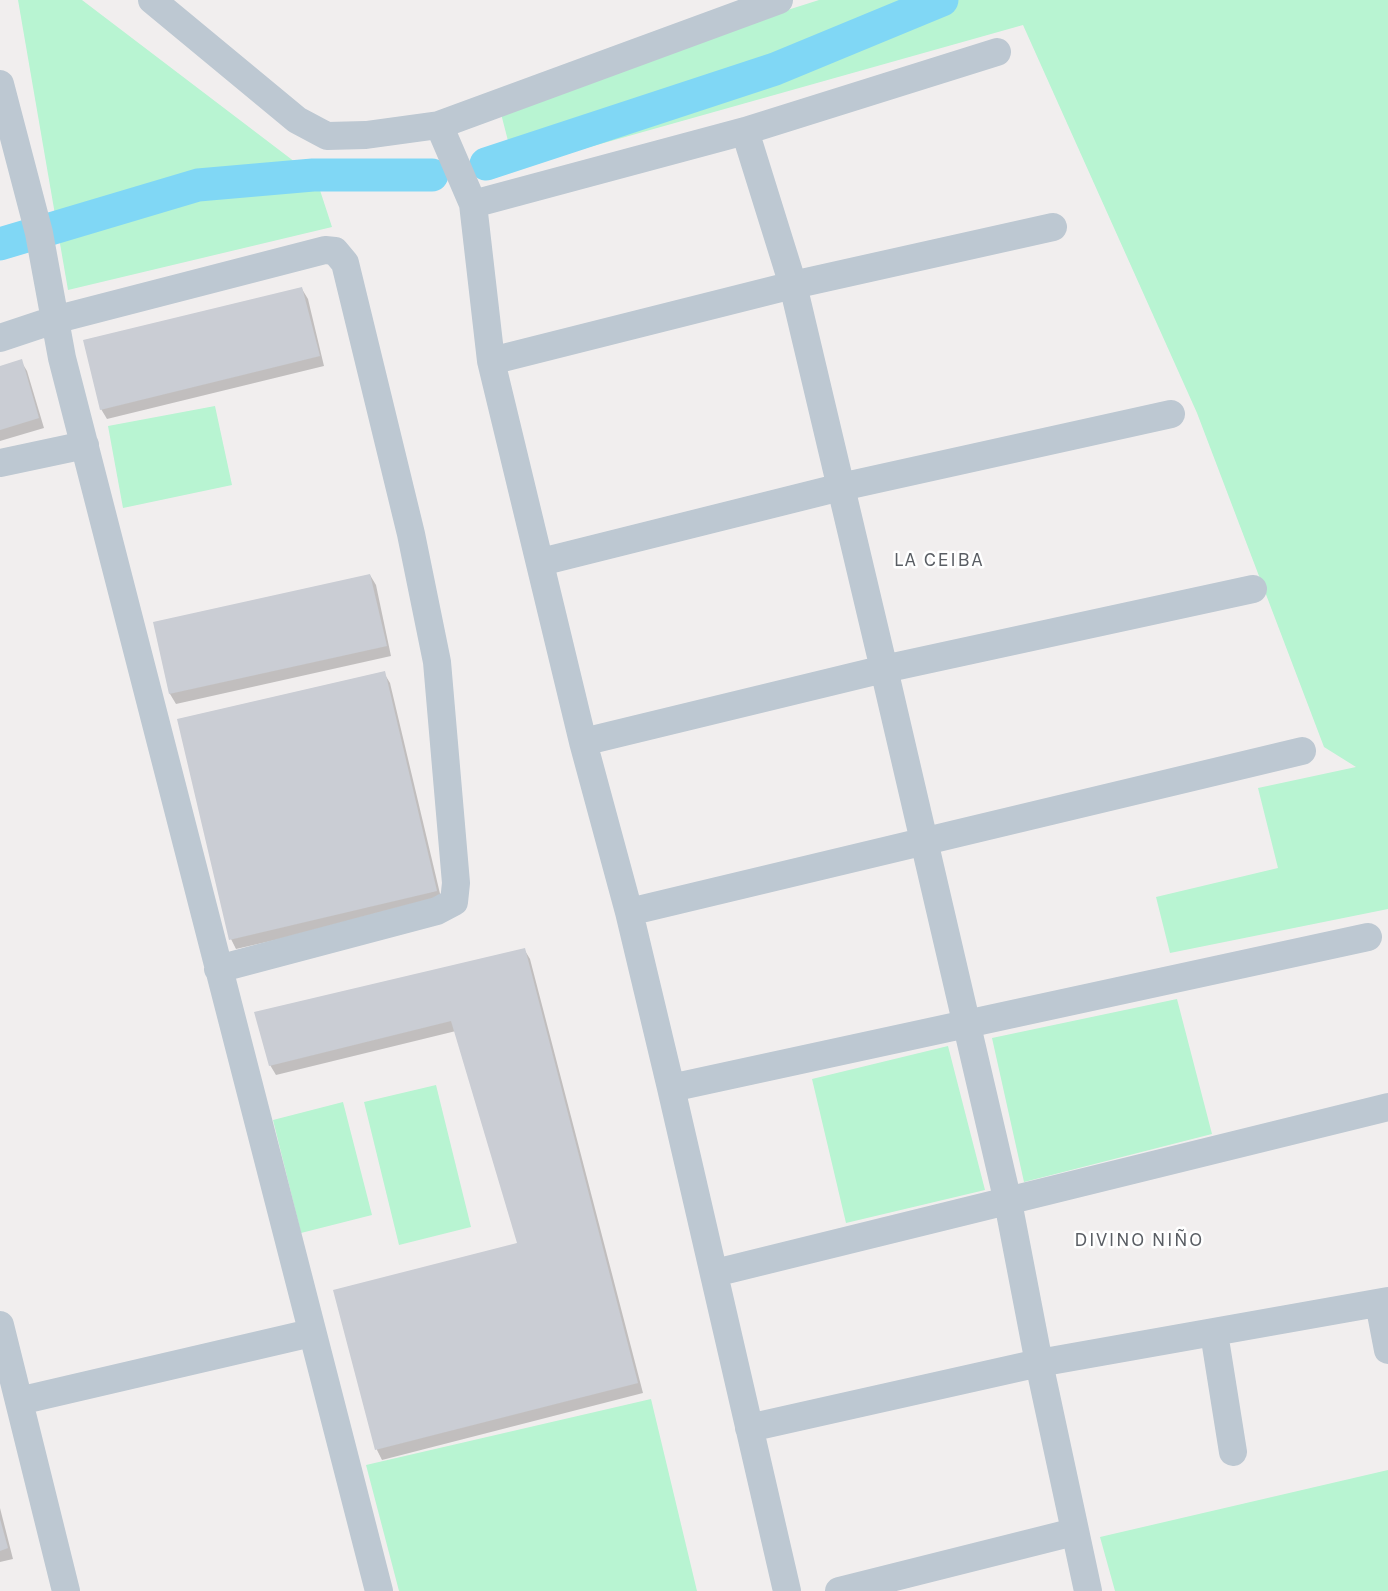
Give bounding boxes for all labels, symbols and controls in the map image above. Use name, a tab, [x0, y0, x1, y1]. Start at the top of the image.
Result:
district label: LA CEIBA	[894, 548, 984, 572]
district label: DIVINO NIÑO	[1074, 1228, 1204, 1252]

